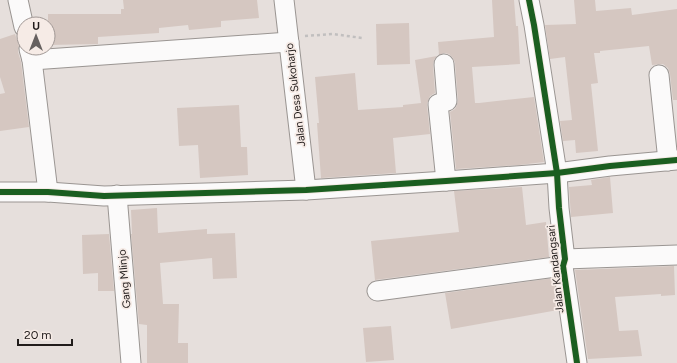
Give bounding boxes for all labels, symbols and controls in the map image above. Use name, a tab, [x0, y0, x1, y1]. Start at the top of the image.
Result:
north arrow	[16, 16, 56, 56]
text: U	[32, 20, 40, 33]
street label: Jalan Desa Sukoharjo	[283, 42, 308, 148]
street label: Jalan Kandangsari	[544, 224, 567, 313]
street label: Gang Mlinjo	[115, 249, 134, 309]
scale bar	[18, 321, 72, 347]
text: 20 m	[24, 328, 52, 342]

